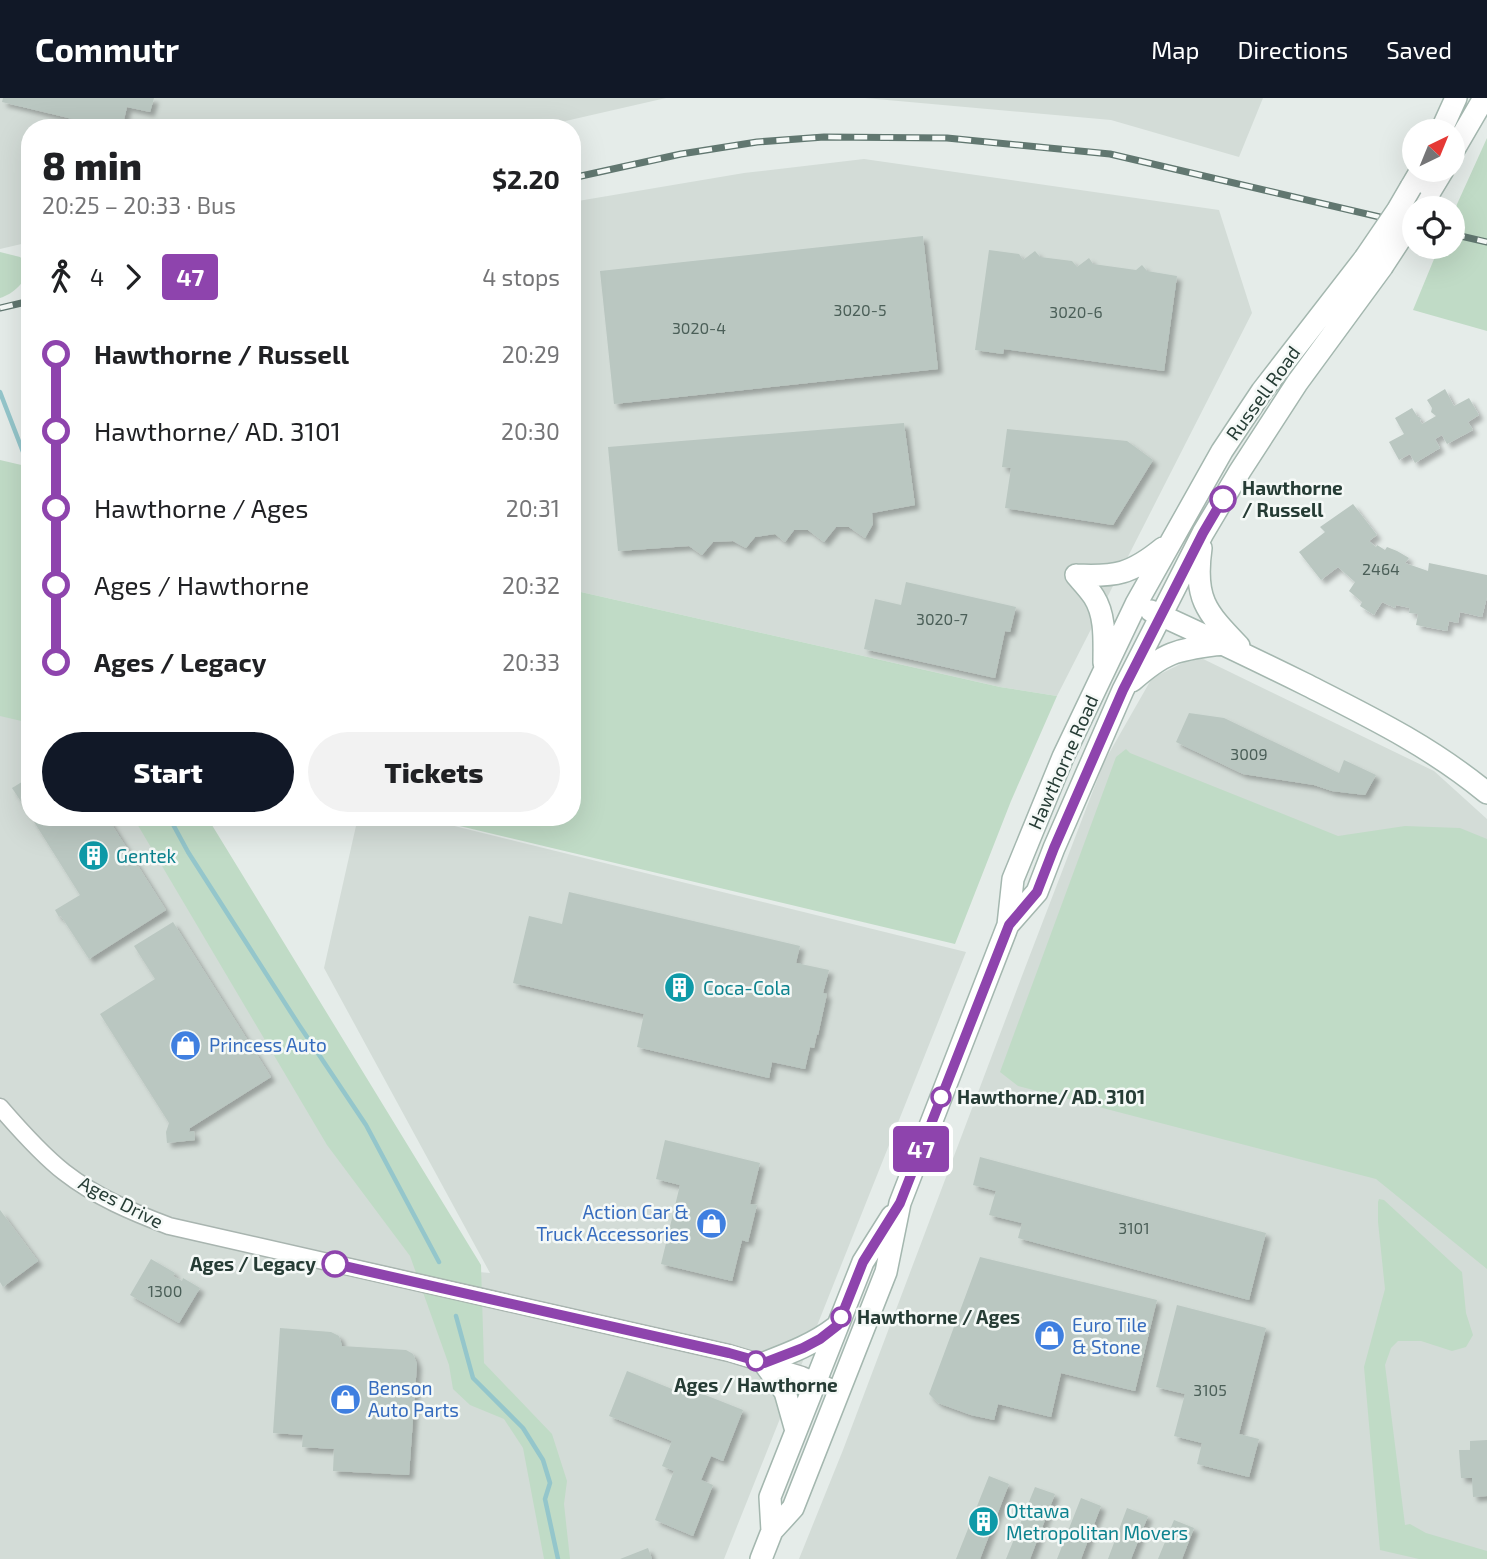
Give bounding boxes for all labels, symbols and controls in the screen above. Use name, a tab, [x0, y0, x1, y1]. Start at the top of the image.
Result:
text: Commutr	[35, 29, 179, 69]
text: Map	[1151, 35, 1199, 64]
text: Directions	[1237, 35, 1348, 64]
text: Saved	[1386, 35, 1452, 64]
north arrow	[1402, 119, 1465, 182]
map controls	[1402, 119, 1465, 259]
text: 8 min	[42, 142, 142, 188]
text: $2.20	[492, 163, 560, 194]
text: 20:25 – 20:33 · Bus	[42, 191, 236, 219]
button: locate	[1402, 196, 1465, 259]
icon: walk	[42, 258, 80, 296]
icon: forward	[114, 258, 152, 296]
text: 47	[176, 262, 204, 291]
text: 4	[90, 263, 104, 291]
text: 4 stops	[482, 263, 560, 291]
house number: 3020-5	[834, 300, 886, 319]
house number: 3020-6	[1049, 302, 1103, 321]
house number: 3020-4	[672, 318, 726, 337]
text: Hawthorne / Russell	[94, 338, 349, 369]
text: 20:29	[502, 340, 560, 368]
street label: Russell Road	[1221, 341, 1304, 444]
text: Hawthorne/ AD. 3101	[94, 415, 341, 446]
text: 20:30	[501, 417, 560, 445]
place label: Hawthorne / Russell	[1242, 476, 1343, 521]
marker: Hawthorne / Russell	[1210, 486, 1236, 512]
text: Hawthorne / Ages	[94, 492, 309, 523]
text: 20:31	[506, 494, 560, 522]
house number: 2464	[1362, 559, 1400, 578]
text: Ages / Hawthorne	[94, 569, 309, 600]
text: 20:32	[502, 571, 560, 599]
house number: 3020-7	[916, 609, 968, 628]
text: Ages / Legacy	[94, 646, 266, 677]
text: 20:33	[502, 648, 560, 676]
street label: Hawthorne Road	[1023, 691, 1102, 833]
button: Start	[42, 732, 294, 812]
button: Tickets	[308, 732, 560, 812]
house number: 3009	[1230, 744, 1268, 763]
building icon: Gentek	[76, 839, 110, 873]
place label: Gentek	[116, 844, 177, 867]
building icon: Coca-Cola	[663, 971, 697, 1005]
place label: Coca-Cola	[703, 976, 791, 999]
shop icon: Princess Auto	[169, 1028, 203, 1062]
place label: Princess Auto	[209, 1033, 327, 1056]
place label: Hawthorne/ AD. 3101	[957, 1085, 1145, 1108]
marker: Hawthorne/ AD. 3101	[931, 1087, 951, 1107]
line badge: 47	[890, 1126, 953, 1172]
text: 47	[907, 1134, 935, 1163]
street label: Ages Drive	[75, 1171, 167, 1233]
place label: Action Car & Truck Accessories	[536, 1200, 689, 1245]
shop icon: Action Car & Truck Accessories	[695, 1206, 729, 1240]
house number: 3101	[1118, 1218, 1150, 1237]
marker: Ages / Legacy	[322, 1251, 348, 1277]
place label: Ages / Legacy	[190, 1252, 316, 1276]
house number: 1300	[148, 1281, 182, 1300]
place label: Hawthorne / Ages	[857, 1305, 1020, 1328]
marker: Hawthorne / Ages	[831, 1307, 851, 1327]
place label: Euro Tile & Stone	[1072, 1313, 1147, 1358]
shop icon: Euro Tile & Stone	[1032, 1319, 1066, 1353]
marker: Ages / Hawthorne	[746, 1351, 766, 1371]
place label: Ages / Hawthorne	[674, 1373, 838, 1396]
place label: Benson Auto Parts	[368, 1376, 459, 1421]
house number: 3105	[1193, 1380, 1227, 1399]
shop icon: Benson Auto Parts	[328, 1382, 362, 1416]
place label: Ottawa Metropolitan Movers	[1006, 1499, 1188, 1544]
building icon: Ottawa Metropolitan Movers	[966, 1505, 1000, 1539]

